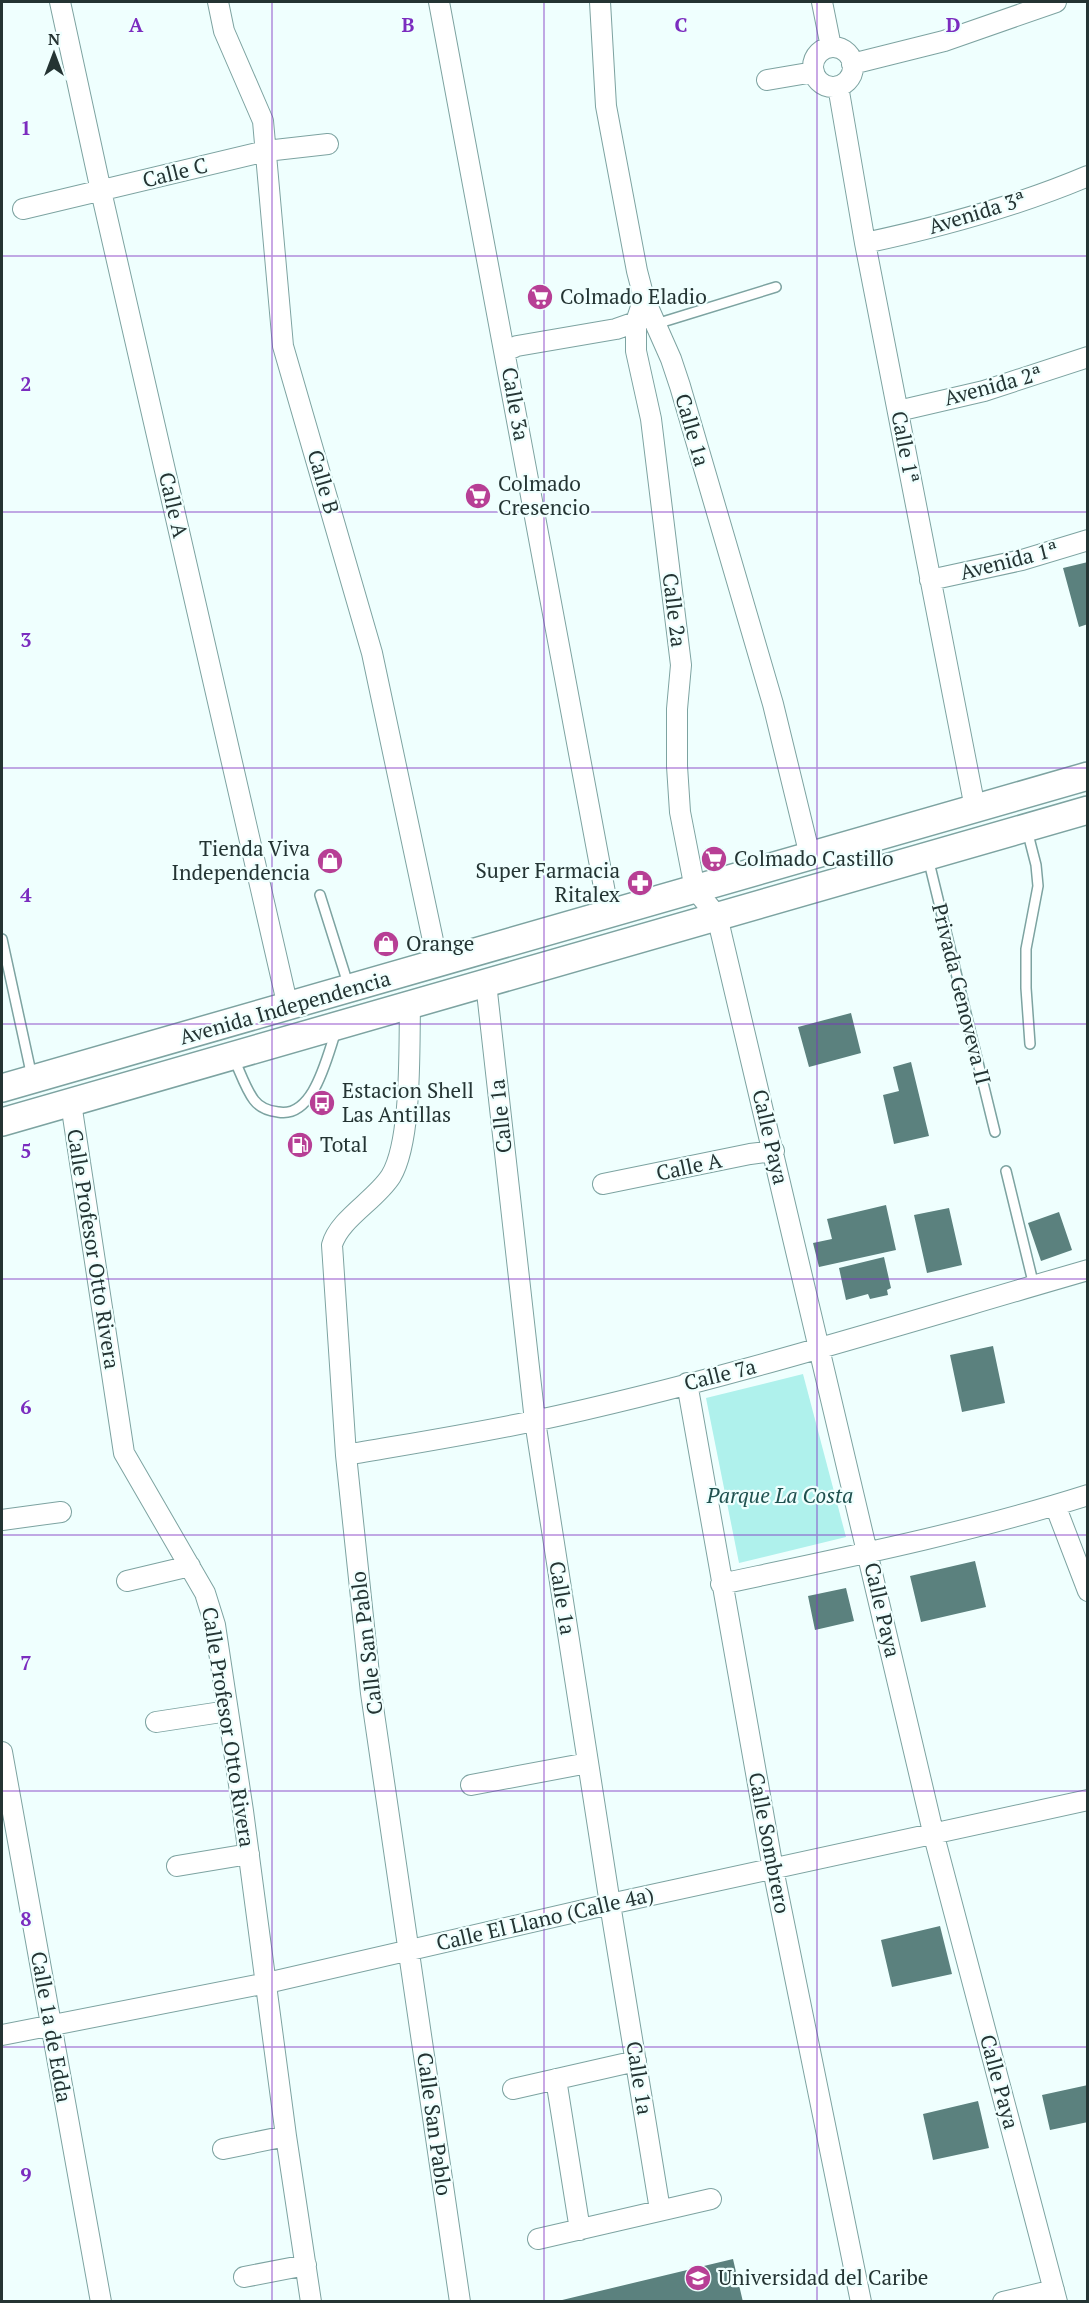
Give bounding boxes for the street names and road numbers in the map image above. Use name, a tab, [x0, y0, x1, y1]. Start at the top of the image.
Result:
street label: Calle C	[139, 150, 210, 194]
street label: Avenida 3ª	[925, 184, 1029, 240]
street label: Avenida 2ª	[941, 359, 1045, 412]
street label: Calle 3a	[496, 365, 536, 443]
street label: Calle 1a	[669, 390, 717, 470]
street label: Calle 1ª	[885, 408, 927, 485]
street label: Calle B	[301, 446, 346, 517]
street label: Calle A	[153, 469, 195, 541]
street label: Avenida 1ª	[957, 534, 1061, 586]
street label: Calle 2a	[657, 571, 693, 649]
street label: Privada Genoveva II	[926, 900, 998, 1087]
street label: Avenida Independencia	[176, 963, 394, 1051]
street label: Calle 1a	[482, 1077, 518, 1154]
street label: Calle Paya	[746, 1086, 796, 1187]
street label: Calle Profesor Otto Rivera	[61, 1127, 127, 1371]
street label: Calle A	[653, 1145, 725, 1187]
street label: Calle 7a	[681, 1352, 759, 1396]
street label: Calle 1a	[543, 1559, 583, 1637]
street label: Calle Paya	[858, 1559, 908, 1660]
street label: Calle San Pablo	[343, 1570, 389, 1716]
street label: Calle Profesor Otto Rivera	[196, 1605, 262, 1849]
street label: Calle Sombrero	[743, 1770, 797, 1916]
street label: Calle El Llano (Calle 4a)	[433, 1879, 656, 1957]
street label: Calle 1a de Edda	[25, 1949, 79, 2105]
street label: Calle Paya	[974, 2031, 1026, 2132]
street label: Calle 1a	[620, 2039, 660, 2117]
street label: Calle San Pablo	[411, 2050, 459, 2197]

